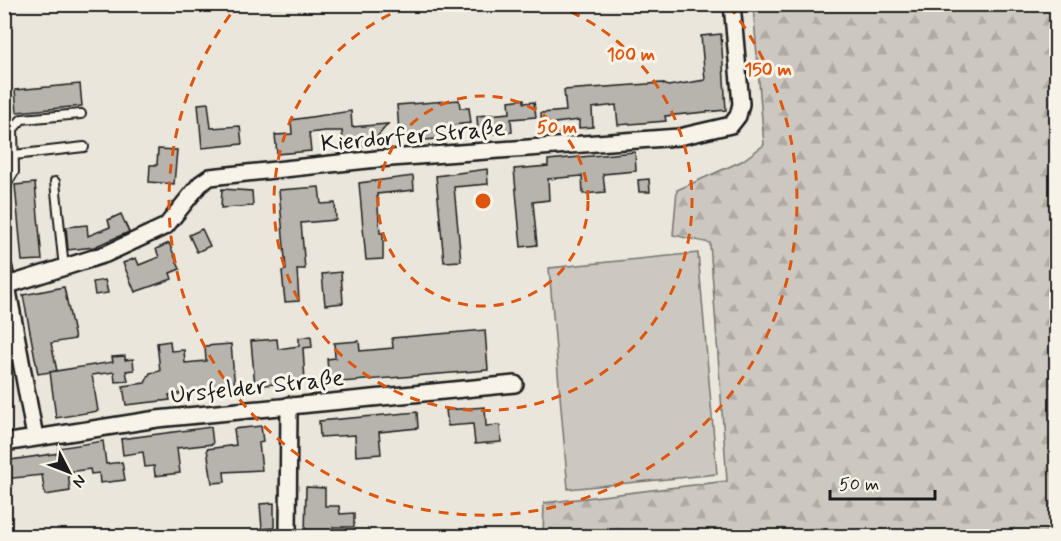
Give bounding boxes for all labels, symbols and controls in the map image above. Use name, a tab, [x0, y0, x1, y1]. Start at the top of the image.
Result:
text: 100 m	[607, 43, 655, 67]
text: 150 m	[744, 58, 792, 82]
street label: Kierdorfer Straße	[320, 113, 507, 160]
text: 50 m	[537, 116, 577, 140]
centre of rings	[473, 191, 493, 211]
street label: Ursfelder Straße	[169, 363, 346, 412]
north arrow	[39, 442, 99, 502]
scale bar	[830, 463, 935, 501]
text: N	[68, 470, 90, 492]
text: 50 m	[839, 473, 879, 497]

